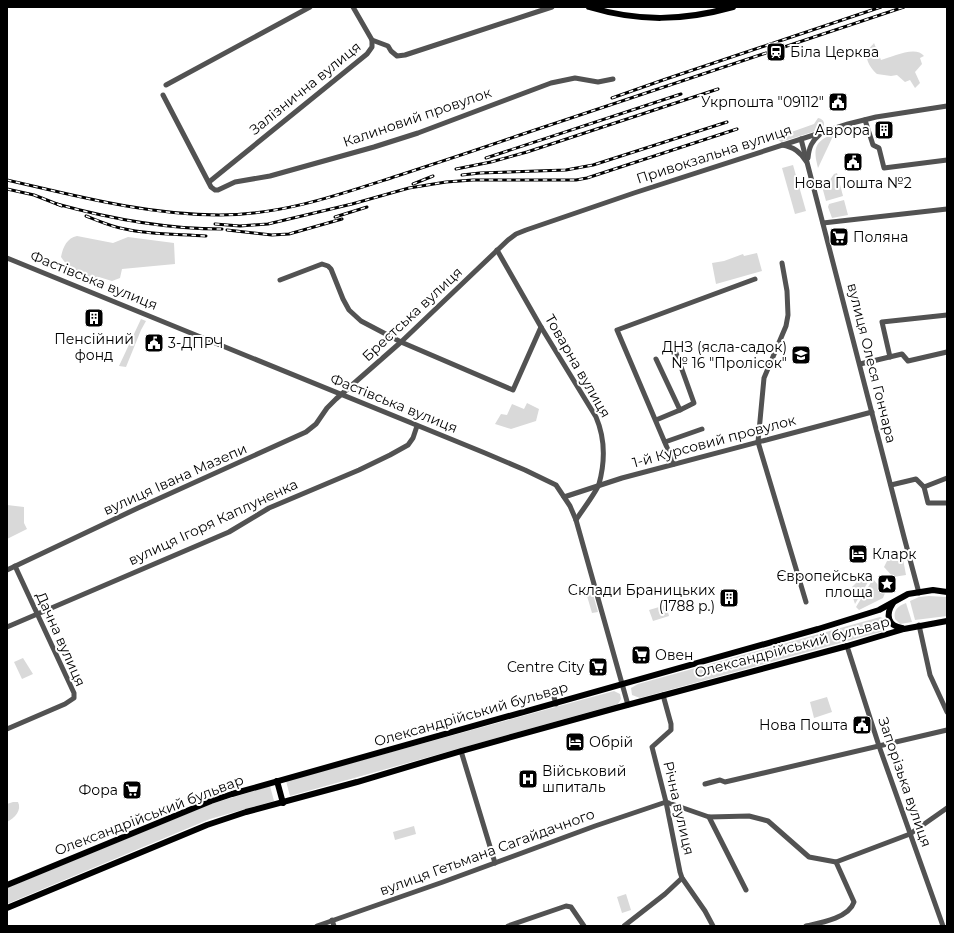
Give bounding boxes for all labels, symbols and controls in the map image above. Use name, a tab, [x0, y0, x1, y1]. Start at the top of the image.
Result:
street label: Залізнична вулиця	[246, 37, 364, 139]
station icon: Біла Церква	[765, 41, 787, 63]
place label: Біла Церква	[790, 43, 879, 61]
street label: Калиновий провулок	[340, 83, 494, 151]
public building icon: Укрпошта "09112"	[827, 91, 849, 113]
place label: Укрпошта "09112"	[701, 93, 824, 111]
building icon: Аврора	[873, 119, 895, 141]
street label: Привокзальна вулиця	[634, 120, 794, 188]
place label: Аврора	[815, 121, 870, 139]
public building icon: Нова Пошта №2	[842, 151, 864, 173]
place label: Нова Пошта №2	[794, 174, 912, 192]
supermarket icon: Поляна	[828, 226, 850, 248]
place label: Поляна	[853, 228, 908, 246]
street label: Фастівська вулиця	[28, 246, 160, 314]
street label: Брестська вулиця	[358, 263, 466, 365]
street label: вулиця Олеся Гончара	[843, 281, 901, 445]
building icon: Пенсійний фонд	[83, 307, 105, 329]
street label: Товарна вулиця	[541, 311, 615, 421]
place label: Пенсійний фонд	[54, 330, 134, 364]
public building icon: 3-ДПРЧ	[143, 332, 165, 354]
place label: 3-ДПРЧ	[168, 334, 224, 352]
place label: ДНЗ (ясла-садок) № 16 "Пролісок"	[662, 338, 787, 372]
school or university icon: ДНЗ (ясла-садок) № 16 "Пролісок"	[790, 344, 812, 366]
street label: Фастівська вулиця	[328, 369, 460, 437]
street label: 1-й Курсовий провулок	[630, 410, 798, 472]
street label: вулиця Івана Мазепи	[100, 439, 250, 519]
street label: вулиця Ігоря Каплуненка	[125, 475, 301, 569]
hotel icon: Кларк	[847, 543, 869, 565]
place label: Кларк	[872, 545, 916, 563]
place label: Європейська площа	[776, 567, 873, 601]
place icon: Європейська площа	[876, 573, 898, 595]
place label: Склади Браницьких (1788 р.)	[568, 581, 716, 615]
building icon: Склади Браницьких (1788 р.)	[718, 587, 740, 609]
street label: Дачна вулиця	[32, 589, 90, 689]
street label: Олександрійський бульвар	[693, 612, 891, 682]
supermarket icon: Овен	[630, 644, 652, 666]
place label: Овен	[655, 646, 694, 664]
supermarket icon: Centre City	[587, 656, 609, 678]
place label: Centre City	[507, 658, 584, 676]
street label: Олександрійський бульвар	[372, 678, 570, 750]
public building icon: Нова Пошта	[851, 714, 873, 736]
street label: Запорізька вулиця	[874, 715, 936, 849]
place label: Нова Пошта	[759, 716, 848, 734]
hotel icon: Обрій	[564, 731, 586, 753]
place label: Обрій	[589, 733, 633, 751]
street label: Річна вулиця	[659, 759, 699, 857]
place label: Військовий шпиталь	[542, 762, 626, 796]
hospital icon: Військовий шпиталь	[517, 768, 539, 790]
street label: Олександрійський бульвар	[52, 771, 246, 859]
supermarket icon: Фора	[121, 779, 143, 801]
place label: Фора	[79, 781, 118, 799]
street label: вулиця Гетьмана Сагайдачного	[377, 805, 597, 899]

